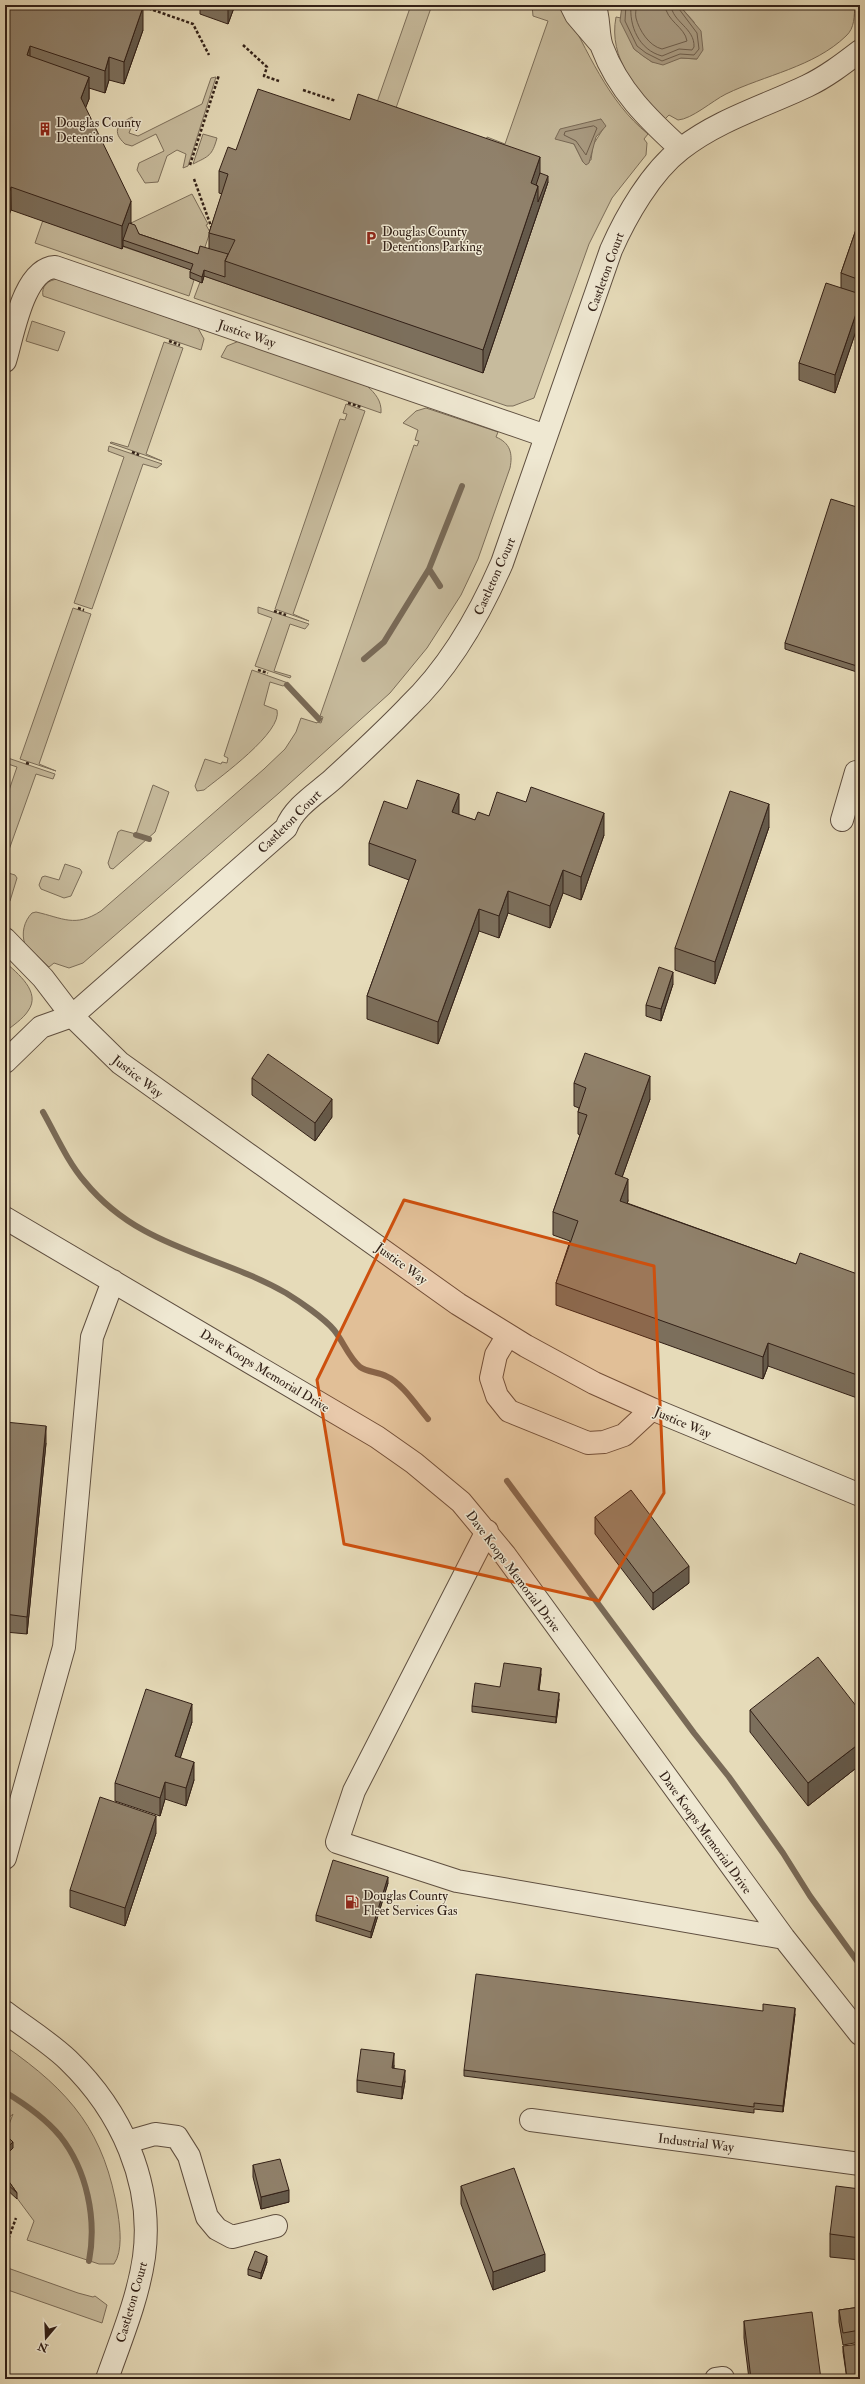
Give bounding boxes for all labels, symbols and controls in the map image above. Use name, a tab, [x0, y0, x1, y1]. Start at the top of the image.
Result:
place label: Douglas County Detentions	[56, 115, 141, 146]
building icon: Douglas County Detentions	[37, 121, 53, 137]
place label: Douglas County Detentions Parking	[382, 224, 483, 255]
parking icon: Douglas County Detentions Parking	[363, 230, 379, 246]
street label: Castleton Court	[584, 230, 628, 314]
street label: Justice Way	[214, 316, 278, 352]
street label: Castleton Court	[471, 535, 519, 618]
street label: Castleton Court	[254, 786, 325, 857]
street label: Justice Way	[107, 1051, 166, 1103]
street label: Justice Way	[371, 1239, 431, 1289]
street label: Dave Koops Memorial Drive	[196, 1326, 333, 1417]
street label: Justice Way	[650, 1403, 714, 1443]
street label: Dave Koops Memorial Drive	[461, 1508, 564, 1637]
street label: Dave Koops Memorial Drive	[654, 1768, 756, 1898]
place label: Douglas County Fleet Services Gas	[363, 1888, 458, 1919]
fuel station icon: Douglas County Fleet Services Gas	[344, 1894, 360, 1910]
street label: Industrial Way	[657, 2130, 735, 2157]
street label: Castleton Court	[113, 2260, 151, 2345]
north arrow	[26, 2318, 66, 2358]
text: N	[35, 2339, 51, 2355]

